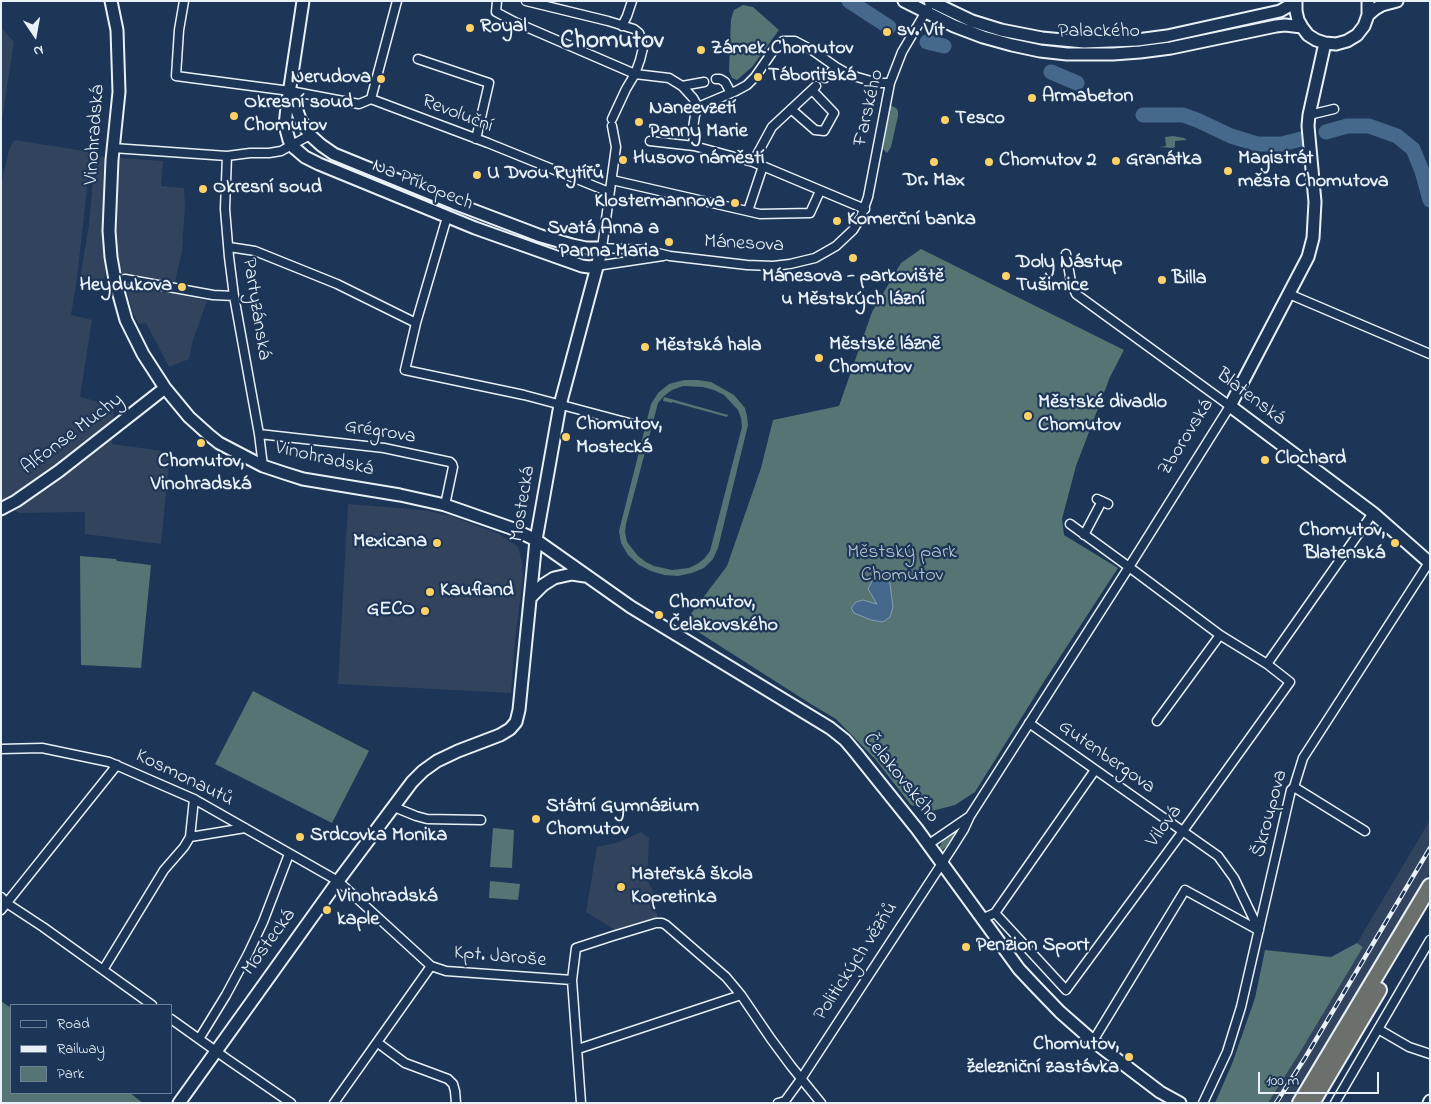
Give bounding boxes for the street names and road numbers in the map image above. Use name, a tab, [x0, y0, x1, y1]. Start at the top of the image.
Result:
street label: Palackého	[1058, 21, 1140, 45]
street label: Farského	[850, 67, 890, 149]
street label: Vinohradská	[81, 84, 111, 186]
street label: Revoluční	[418, 90, 496, 140]
street label: Na Příkopech	[368, 155, 476, 217]
street label: Mánesova	[703, 231, 785, 259]
street label: Partyzánská	[235, 256, 275, 362]
street label: Blatenská	[1210, 364, 1290, 432]
street label: Alfonse Muchy	[17, 389, 129, 481]
street label: Zborovská	[1154, 395, 1220, 481]
street label: Grégrova	[343, 416, 417, 450]
street label: Vinohradská	[272, 437, 376, 483]
street label: Mostecká	[506, 465, 542, 543]
street label: Gutenbergova	[1053, 716, 1159, 800]
street label: Čelakovského	[856, 729, 944, 829]
street label: Kosmonautů	[131, 745, 237, 813]
street label: Škroupova	[1248, 768, 1294, 860]
street label: Vilová	[1142, 802, 1188, 852]
street label: Politických vězňů	[810, 898, 904, 1026]
street label: Mostecká	[238, 905, 302, 981]
street label: Kpt. Jaroše	[453, 942, 547, 974]

